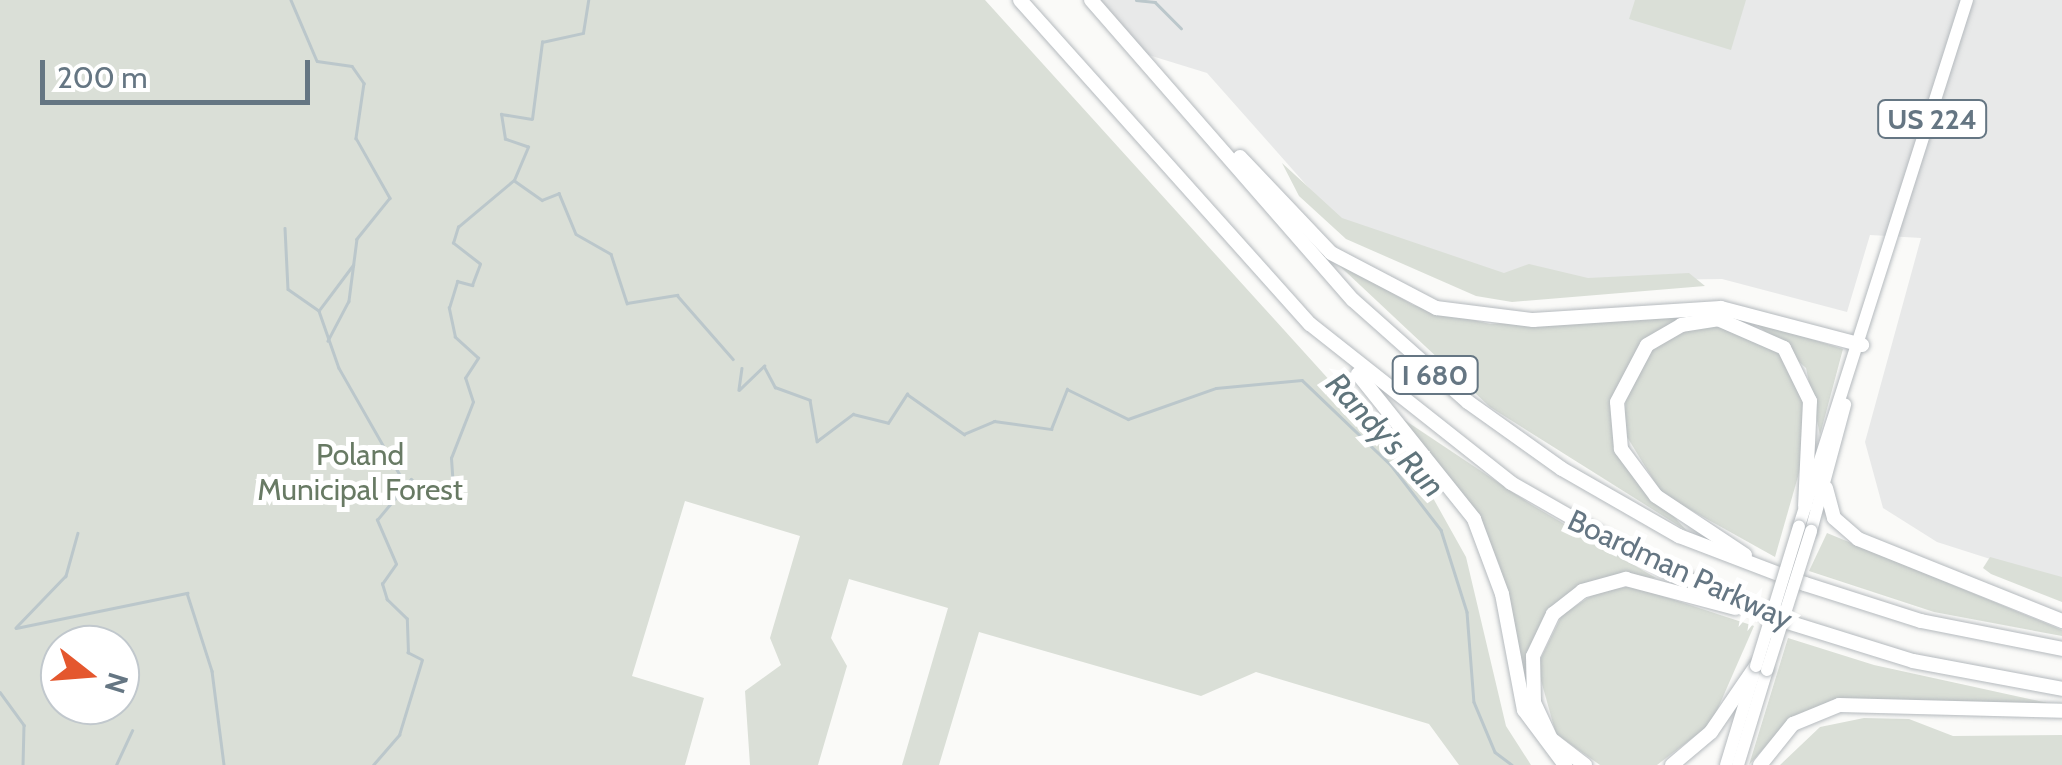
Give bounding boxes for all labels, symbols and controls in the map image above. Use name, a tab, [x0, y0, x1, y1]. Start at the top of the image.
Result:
scale bar	[45, 40, 315, 102]
text: 200 m	[57, 59, 148, 96]
road number: US 224	[1877, 96, 1987, 142]
road number: I 680	[1390, 352, 1480, 398]
water label: Randy's Run	[1318, 365, 1452, 505]
park label: Poland Municipal Forest	[257, 437, 463, 508]
street label: Boardman Parkway	[1562, 502, 1798, 638]
north arrow	[40, 625, 140, 725]
text: N	[98, 669, 136, 698]

